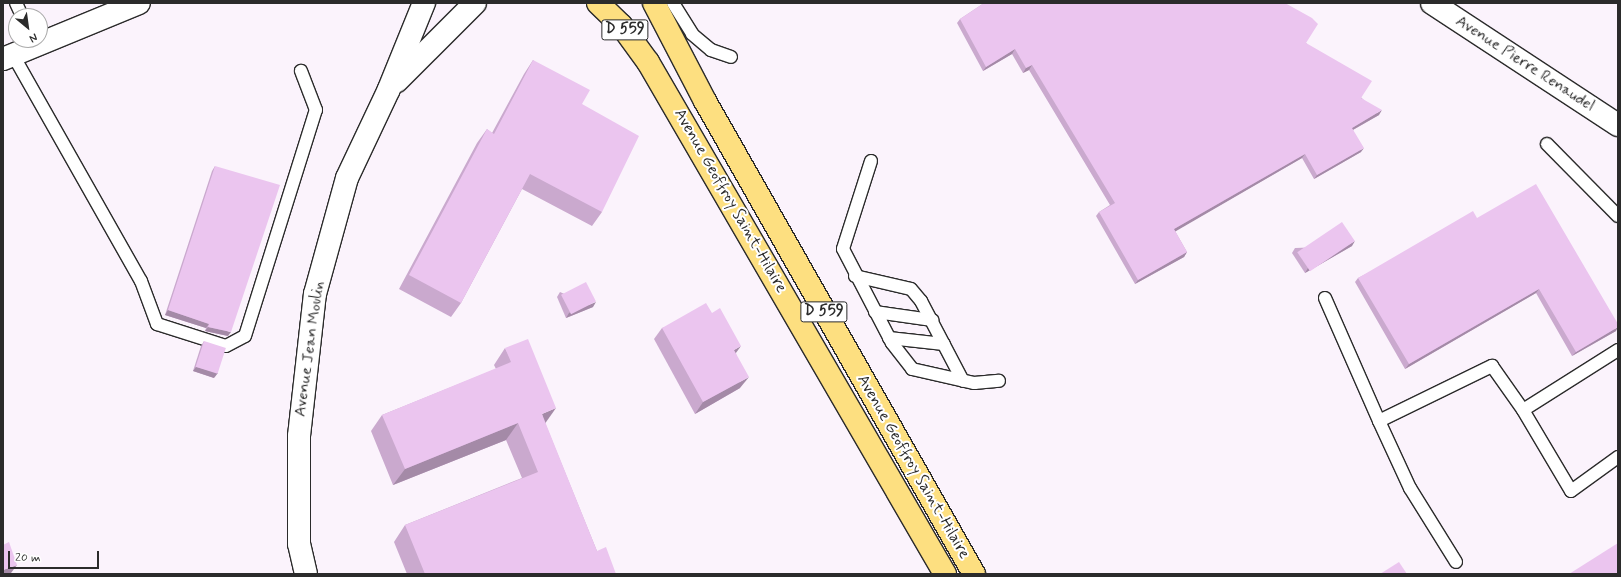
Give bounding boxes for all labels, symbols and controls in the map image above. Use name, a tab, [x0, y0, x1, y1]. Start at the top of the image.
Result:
north arrow	[8, 8, 48, 48]
street label: Avenue Pierre Renaudel	[1452, 12, 1598, 116]
road number: D 559	[601, 17, 649, 43]
text: N	[27, 30, 40, 46]
street label: Avenue Geoffroy Saint-Hilaire	[670, 107, 790, 295]
street label: Avenue Jean Moulin	[291, 280, 329, 418]
road number: D 559	[800, 299, 848, 325]
street label: Avenue Geoffroy Saint-Hilaire	[853, 373, 973, 561]
scale bar	[10, 543, 101, 569]
text: 20 m	[15, 550, 41, 566]

